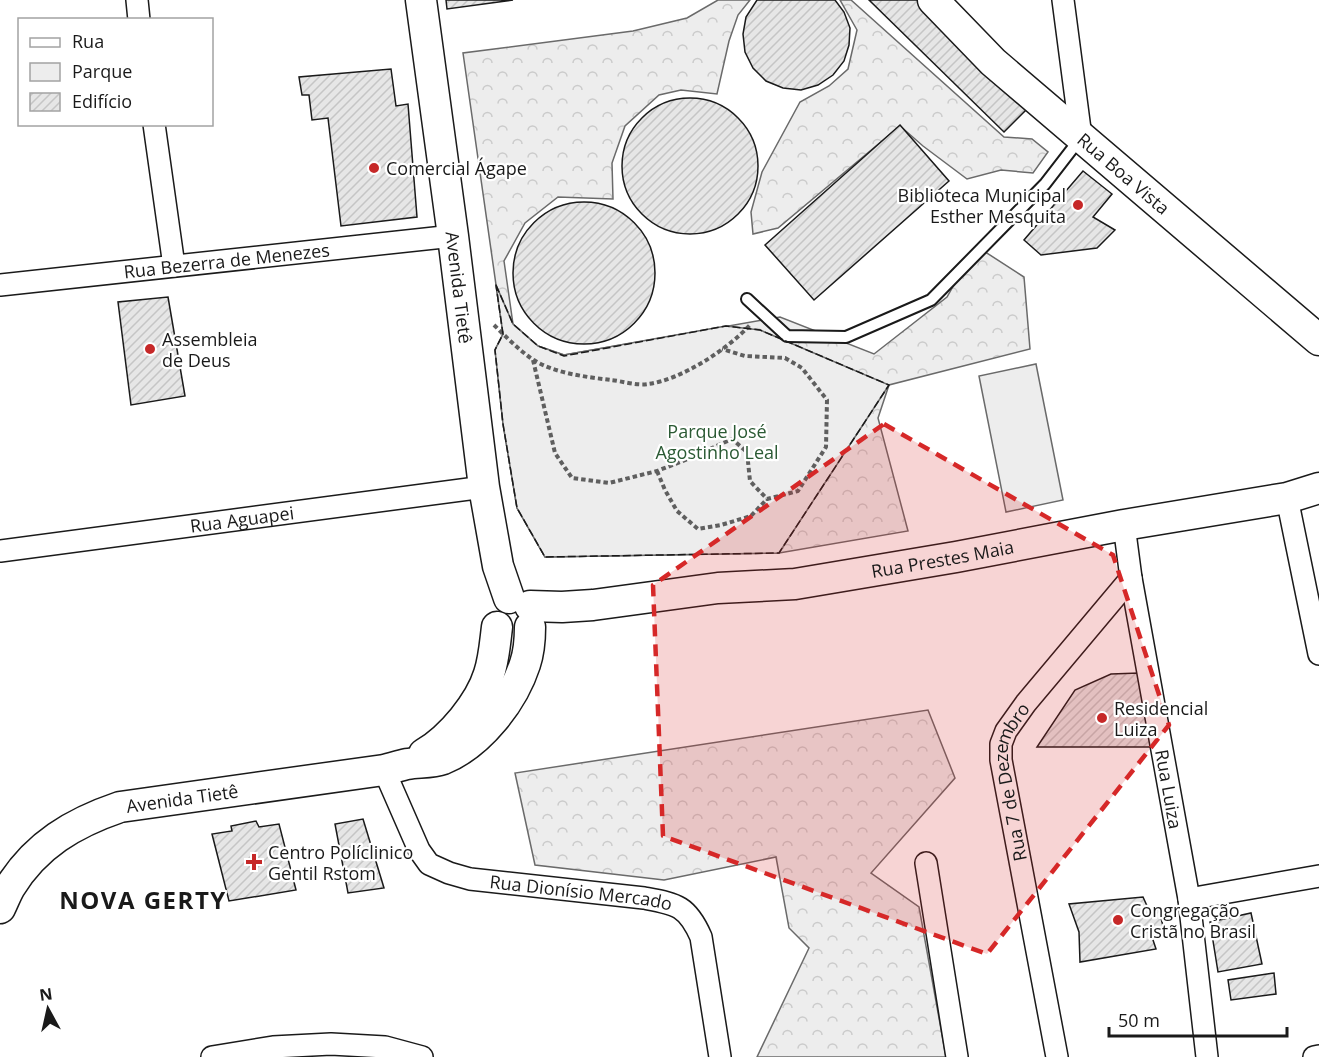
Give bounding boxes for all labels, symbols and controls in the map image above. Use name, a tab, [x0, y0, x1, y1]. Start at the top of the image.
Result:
legend	[18, 18, 213, 126]
text: Rua	[72, 29, 104, 53]
text: Parque	[72, 59, 132, 83]
text: Edifício	[72, 89, 132, 113]
street label: Rua Boa Vista	[1072, 127, 1175, 220]
place label: Comercial Ágape	[386, 156, 527, 180]
marker: Comercial Ágape	[367, 161, 381, 175]
place label: Biblioteca Municipal Esther Mesquita	[898, 183, 1066, 228]
marker: Biblioteca Municipal Esther Mesquita	[1071, 198, 1085, 212]
street label: Avenida Tietê	[441, 230, 478, 345]
street label: Rua Bezerra de Menezes	[122, 237, 331, 284]
place label: Assembleia de Deus	[162, 327, 258, 372]
marker: Assembleia de Deus	[143, 342, 157, 356]
park label: Parque José Agostinho Leal	[655, 419, 779, 464]
street label: Rua Aguapei	[188, 500, 295, 538]
street label: Rua Prestes Maia	[869, 534, 1016, 583]
place label: Residencial Luiza	[1114, 696, 1208, 741]
street label: Rua 7 de Dezembro	[989, 698, 1035, 863]
marker: Residencial Luiza	[1095, 711, 1109, 725]
street label: Rua Luiza	[1150, 747, 1188, 831]
street label: Avenida Tietê	[125, 779, 240, 818]
place label: Centro Políclinico Gentil Rstom	[268, 840, 413, 885]
marker: Centro Políclinico Gentil Rstom	[245, 853, 263, 871]
street label: Rua Dionísio Mercado	[488, 869, 675, 916]
district label: NOVA GERTY	[59, 883, 227, 916]
place label: Congregação Cristã no Brasil	[1130, 898, 1256, 943]
marker: Congregação Cristã no Brasil	[1111, 913, 1125, 927]
north arrow	[18, 979, 78, 1039]
text: N	[38, 982, 54, 1006]
scale bar	[1109, 1000, 1288, 1038]
text: 50 m	[1118, 1008, 1160, 1032]

